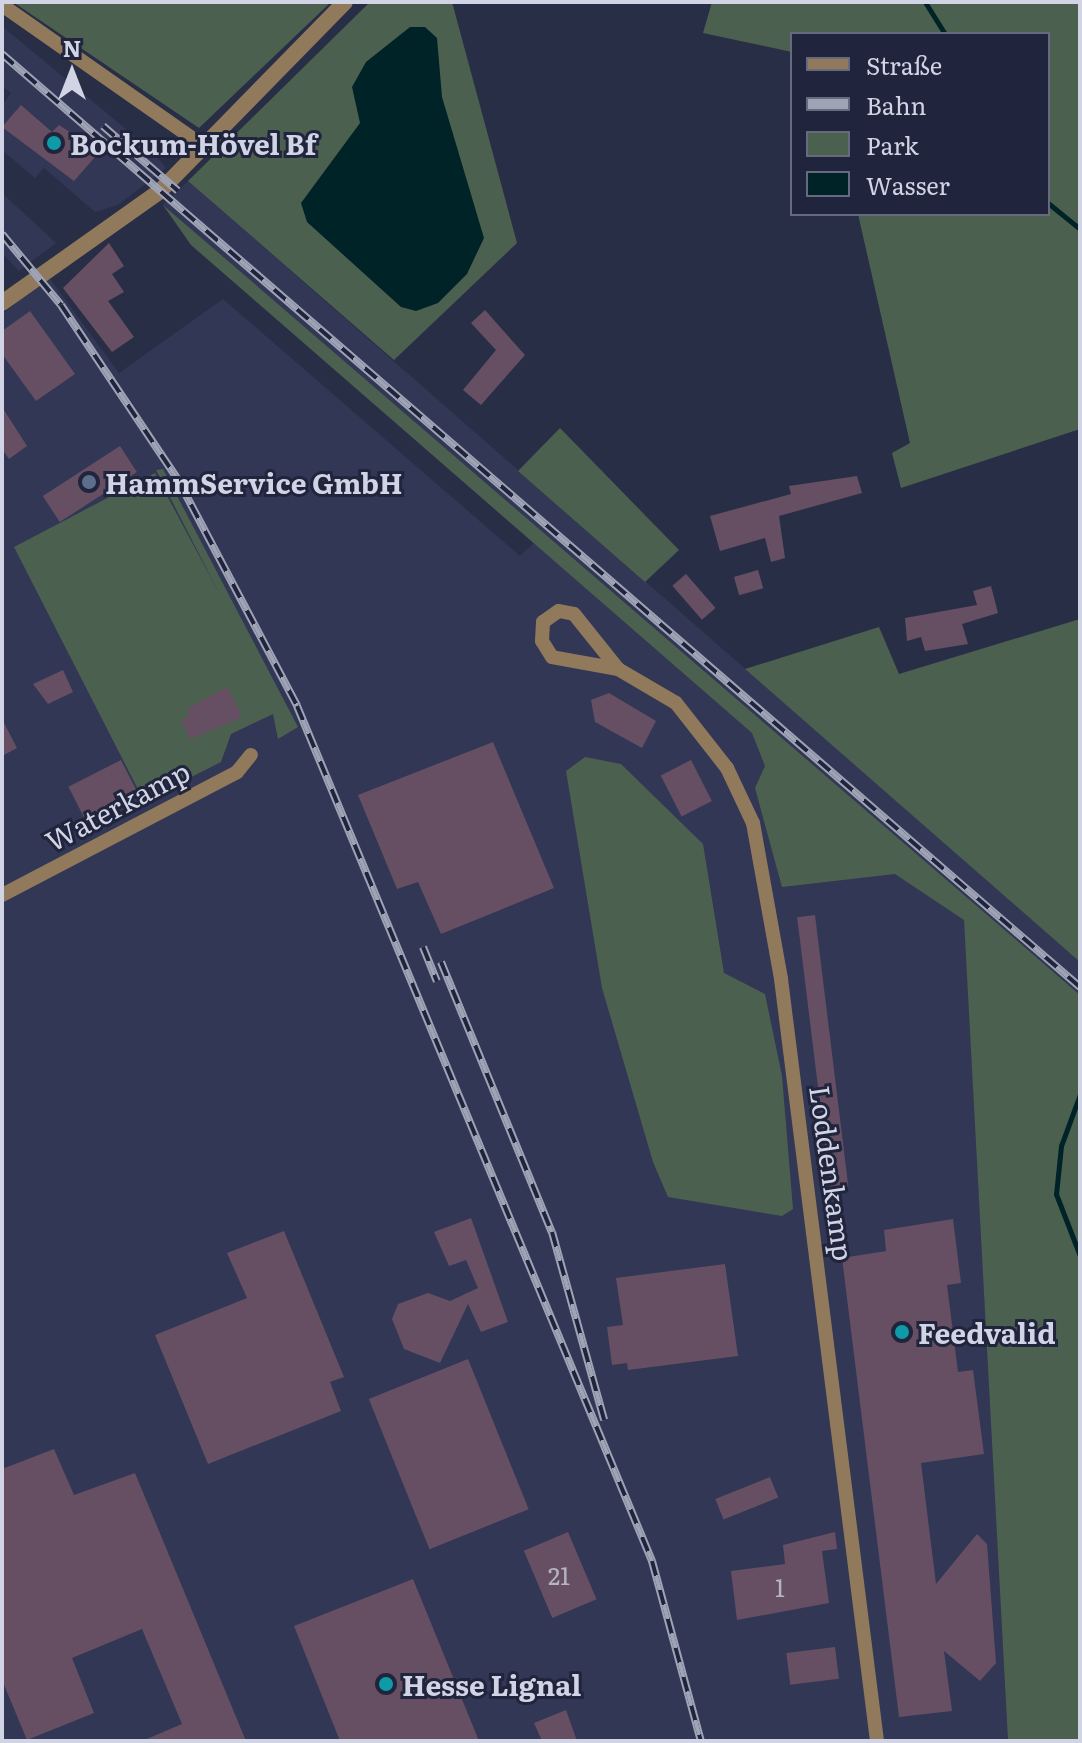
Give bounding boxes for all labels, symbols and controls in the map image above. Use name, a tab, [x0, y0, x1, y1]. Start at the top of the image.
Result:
text: N	[63, 31, 81, 64]
north arrow	[32, 32, 112, 112]
legend	[790, 32, 1050, 216]
text: Straße	[866, 47, 942, 82]
text: Bahn	[866, 87, 926, 122]
place label: Bockum-Hövel Bf	[70, 126, 317, 160]
text: Park	[866, 127, 919, 162]
marker: Bockum-Hövel Bf	[45, 134, 63, 152]
text: Wasser	[866, 167, 950, 202]
place label: HammService GmbH	[105, 465, 403, 499]
marker: HammService GmbH	[80, 473, 98, 491]
street label: Waterkamp	[39, 753, 195, 857]
street label: Loddenkamp	[804, 1083, 862, 1263]
place label: Feedvalid	[918, 1315, 1056, 1349]
marker: Feedvalid	[893, 1323, 911, 1341]
house number: 21	[548, 1561, 570, 1589]
house number: 1	[775, 1573, 785, 1601]
place label: Hesse Lignal	[402, 1667, 581, 1701]
marker: Hesse Lignal	[377, 1675, 395, 1693]

